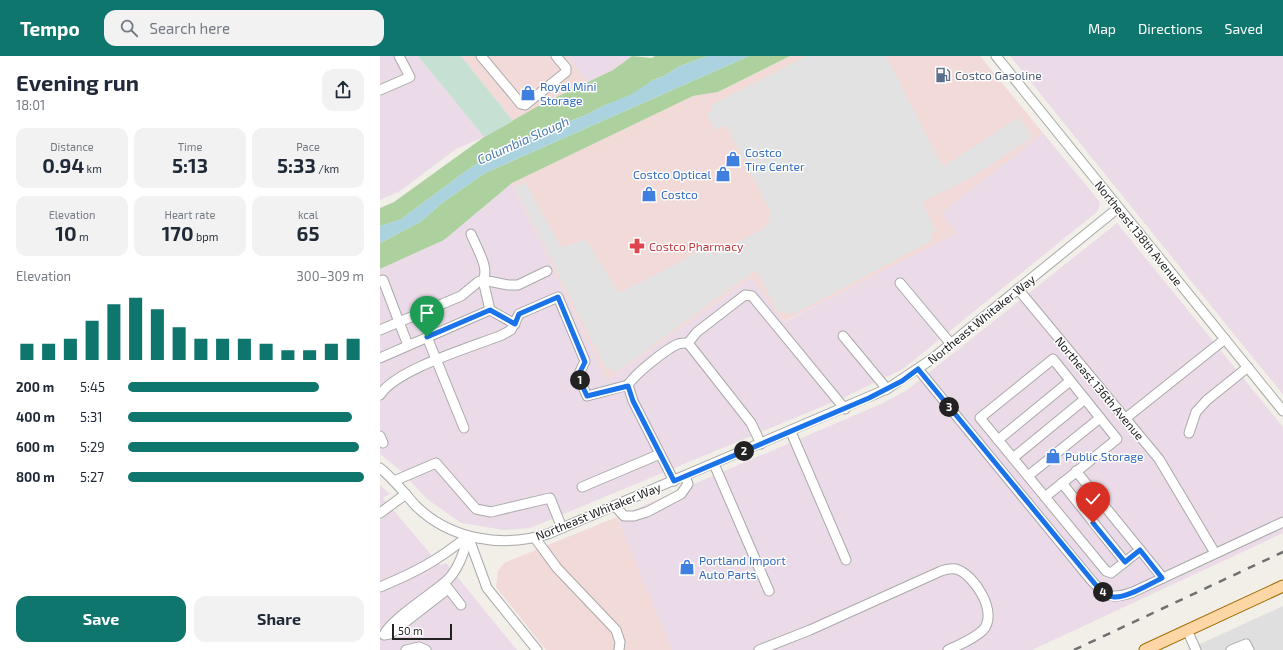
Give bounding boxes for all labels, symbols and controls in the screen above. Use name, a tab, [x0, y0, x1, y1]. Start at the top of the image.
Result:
search box	[104, 10, 384, 46]
text: Tempo	[20, 17, 80, 40]
icon: search	[118, 17, 140, 39]
text: Search here	[150, 19, 230, 37]
text: Map	[1088, 20, 1116, 37]
text: Directions	[1138, 20, 1203, 37]
text: Saved	[1225, 20, 1263, 37]
fuel station icon: Costco Gasoline	[934, 66, 952, 84]
place label: Costco Gasoline	[955, 68, 1042, 82]
text: Evening run	[16, 69, 139, 95]
button: share	[322, 69, 364, 111]
place label: Royal Mini Storage	[540, 79, 596, 107]
shop icon: Royal Mini Storage	[519, 84, 537, 102]
text: 18:01	[16, 97, 45, 113]
water label: Columbia Slough	[475, 113, 571, 167]
text: Distance	[50, 140, 94, 153]
text: Time	[178, 140, 202, 153]
text: Pace	[296, 140, 320, 153]
place label: Costco Tire Center	[745, 145, 805, 173]
shop icon: Costco Tire Center	[724, 150, 742, 168]
text: 0.94	[42, 153, 84, 177]
text: 5:13	[172, 153, 208, 177]
text: 5:33	[277, 153, 316, 177]
text: km	[84, 162, 102, 175]
text: /km	[316, 162, 339, 175]
shop icon: Costco Optical	[714, 165, 732, 183]
place label: Costco Optical	[633, 167, 711, 181]
street label: Northeast 138th Avenue	[1092, 178, 1186, 288]
shop icon: Costco	[640, 185, 658, 203]
place label: Costco	[661, 187, 698, 201]
text: Elevation	[49, 208, 95, 221]
text: Heart rate	[165, 208, 215, 221]
text: kcal	[298, 208, 318, 221]
text: 10	[55, 221, 77, 245]
text: 170	[162, 221, 194, 245]
text: 65	[297, 221, 319, 245]
text: m	[77, 230, 89, 243]
text: bpm	[194, 230, 218, 243]
pharmacy icon: Costco Pharmacy	[628, 237, 646, 255]
place label: Costco Pharmacy	[649, 239, 744, 253]
text: Elevation	[16, 268, 71, 284]
text: 300–309 m	[297, 268, 364, 284]
street label: Northeast Whitaker Way	[925, 271, 1038, 367]
pin	[410, 296, 444, 337]
icon: arrive	[416, 302, 438, 324]
street label: Northeast 136th Avenue	[1053, 334, 1147, 442]
pin: 1	[570, 370, 590, 390]
text: 1	[578, 373, 582, 386]
text: 200 m	[16, 379, 54, 395]
text: 5:45	[80, 379, 105, 395]
pin: 3	[939, 397, 959, 417]
text: 3	[946, 400, 952, 413]
text: 400 m	[16, 409, 55, 425]
text: 5:31	[80, 409, 102, 425]
text: 600 m	[16, 439, 54, 455]
text: 5:29	[80, 439, 105, 455]
pin: 2	[734, 441, 754, 461]
text: 2	[741, 444, 747, 457]
shop icon: Public Storage	[1044, 447, 1062, 465]
place label: Public Storage	[1065, 449, 1143, 463]
text: 800 m	[16, 469, 55, 485]
text: 5:27	[80, 469, 104, 485]
street label: Northeast Whitaker Way	[533, 479, 663, 543]
pin	[1076, 482, 1110, 523]
icon: check	[1082, 488, 1104, 510]
place label: Portland Import Auto Parts	[699, 553, 786, 581]
shop icon: Portland Import Auto Parts	[678, 558, 696, 576]
pin: 4	[1093, 582, 1113, 602]
text: 4	[1099, 585, 1107, 598]
button: Save	[16, 596, 186, 642]
button: Share	[194, 596, 364, 642]
scale bar	[392, 622, 452, 641]
text: 50 m	[398, 624, 423, 637]

